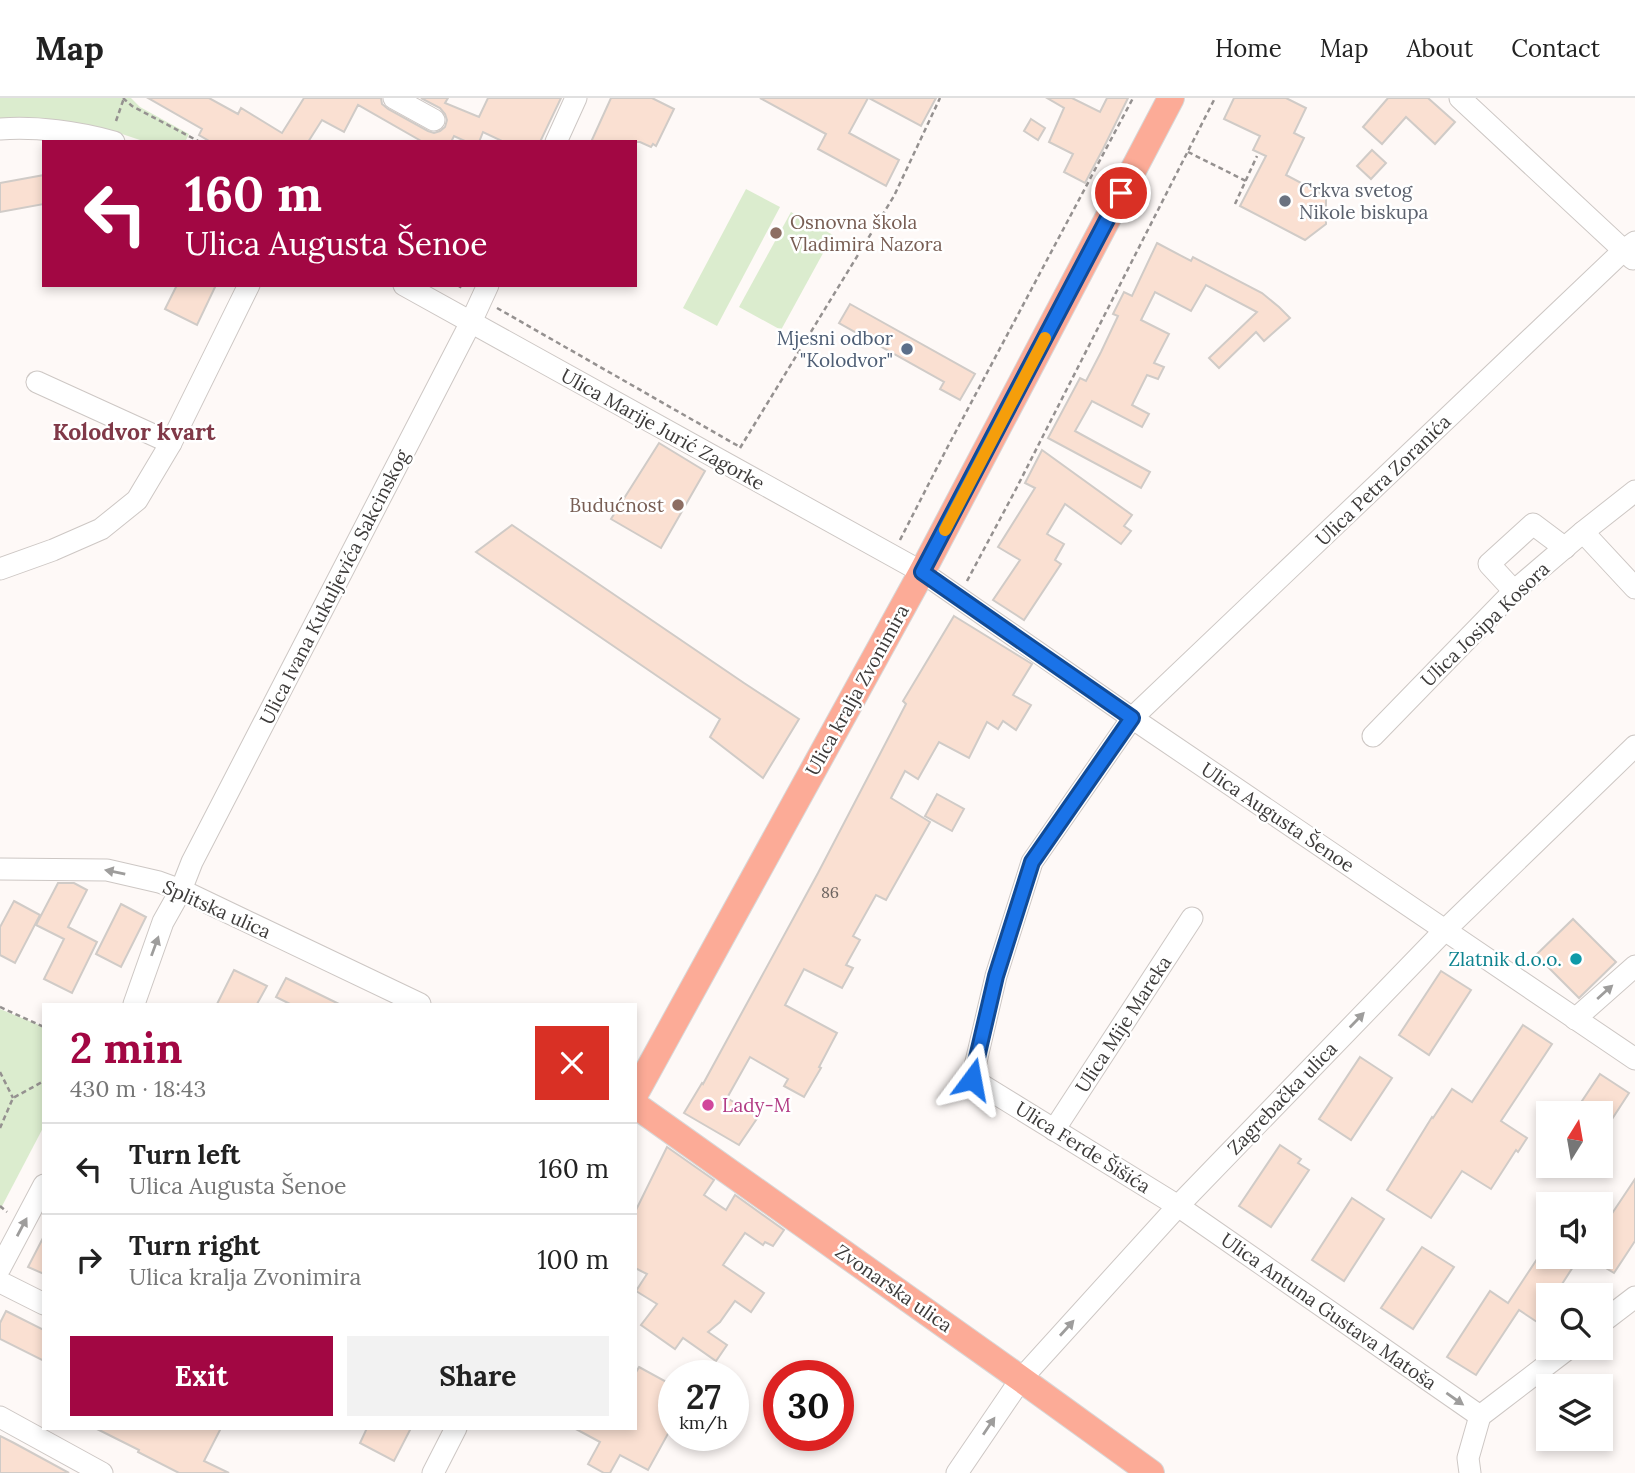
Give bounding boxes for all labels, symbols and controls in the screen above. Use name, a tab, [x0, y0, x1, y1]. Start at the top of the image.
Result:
text: Map	[35, 27, 104, 69]
text: Home	[1215, 33, 1282, 64]
text: Map	[1320, 33, 1369, 64]
text: About	[1407, 33, 1473, 64]
text: Contact	[1511, 33, 1600, 64]
text: 160 m	[185, 162, 322, 224]
pin	[1091, 163, 1151, 223]
icon: left	[70, 168, 161, 259]
icon: arrive	[1102, 174, 1140, 212]
place label: Crkva svetog Nikole biskupa	[1299, 178, 1429, 224]
marker: Crkva svetog Nikole biskupa	[1277, 193, 1293, 209]
place label: Osnovna škola Vladimira Nazora	[789, 210, 943, 256]
text: Ulica Augusta Šenoe	[185, 223, 488, 264]
marker: Osnovna škola Vladimira Nazora	[768, 225, 784, 241]
place label: Mjesni odbor "Kolodvor"	[777, 326, 894, 372]
marker: Mjesni odbor "Kolodvor"	[899, 341, 915, 357]
street label: Ulica Marije Jurić Zagorke	[557, 363, 769, 495]
street label: Ulica Petra Zoranića	[1310, 409, 1456, 551]
district label: Kolodvor kvart	[52, 417, 216, 446]
street label: Ulica Ivana Kukuljevića Sakcinskog	[254, 445, 414, 728]
place label: Budućnost	[569, 493, 665, 517]
marker: Budućnost	[670, 497, 686, 513]
street label: Ulica Josipa Kosora	[1416, 556, 1555, 692]
street label: Ulica kralja Zvonimira	[800, 600, 914, 780]
street label: Ulica Augusta Šenoe	[1197, 757, 1359, 877]
one-way arrow	[104, 867, 126, 878]
street label: Splitska ulica	[159, 875, 275, 944]
house number: 86	[821, 882, 839, 902]
one-way arrow	[150, 936, 161, 957]
place label: Zlatnik d.o.o.	[1449, 947, 1562, 971]
street label: Ulica Mije Mareka	[1070, 951, 1176, 1097]
marker: Zlatnik d.o.o.	[1568, 951, 1584, 967]
one-way arrow	[1596, 984, 1614, 1000]
one-way arrow	[1349, 1012, 1365, 1029]
text: 2 min	[70, 1021, 183, 1075]
button: close	[535, 1026, 609, 1100]
street label: Zagrebačka ulica	[1222, 1036, 1342, 1160]
position arrow	[935, 1042, 1009, 1116]
text: 430 m · 18:43	[70, 1074, 206, 1103]
place label: Lady-M	[722, 1093, 791, 1117]
street label: Ulica Ferde Šišića	[1011, 1096, 1155, 1198]
marker: Lady-M	[700, 1097, 716, 1113]
north arrow	[1536, 1101, 1614, 1178]
map controls	[1536, 1101, 1613, 1451]
text: Turn left	[129, 1138, 240, 1171]
icon: left	[70, 1150, 108, 1188]
text: 160 m	[538, 1152, 609, 1185]
text: Ulica Augusta Šenoe	[129, 1171, 347, 1200]
button: sound	[1536, 1192, 1613, 1269]
one-way arrow	[16, 1217, 28, 1237]
street label: Ulica Antuna Gustava Matoša	[1216, 1227, 1442, 1395]
text: Turn right	[129, 1229, 260, 1262]
street label: Zvonarska ulica	[831, 1239, 957, 1337]
icon: right	[70, 1241, 108, 1279]
text: 100 m	[537, 1243, 609, 1276]
text: Ulica kralja Zvonimira	[129, 1262, 361, 1291]
button: search	[1536, 1283, 1613, 1360]
one-way arrow	[1059, 1319, 1075, 1337]
button: Exit	[70, 1336, 333, 1416]
button: Share	[347, 1336, 609, 1416]
speed limit sign: 30	[763, 1360, 854, 1451]
text: 27	[686, 1374, 721, 1419]
button: layers	[1536, 1374, 1613, 1451]
one-way arrow	[1446, 1392, 1464, 1406]
text: km/h	[679, 1411, 728, 1434]
one-way arrow	[982, 1417, 996, 1435]

